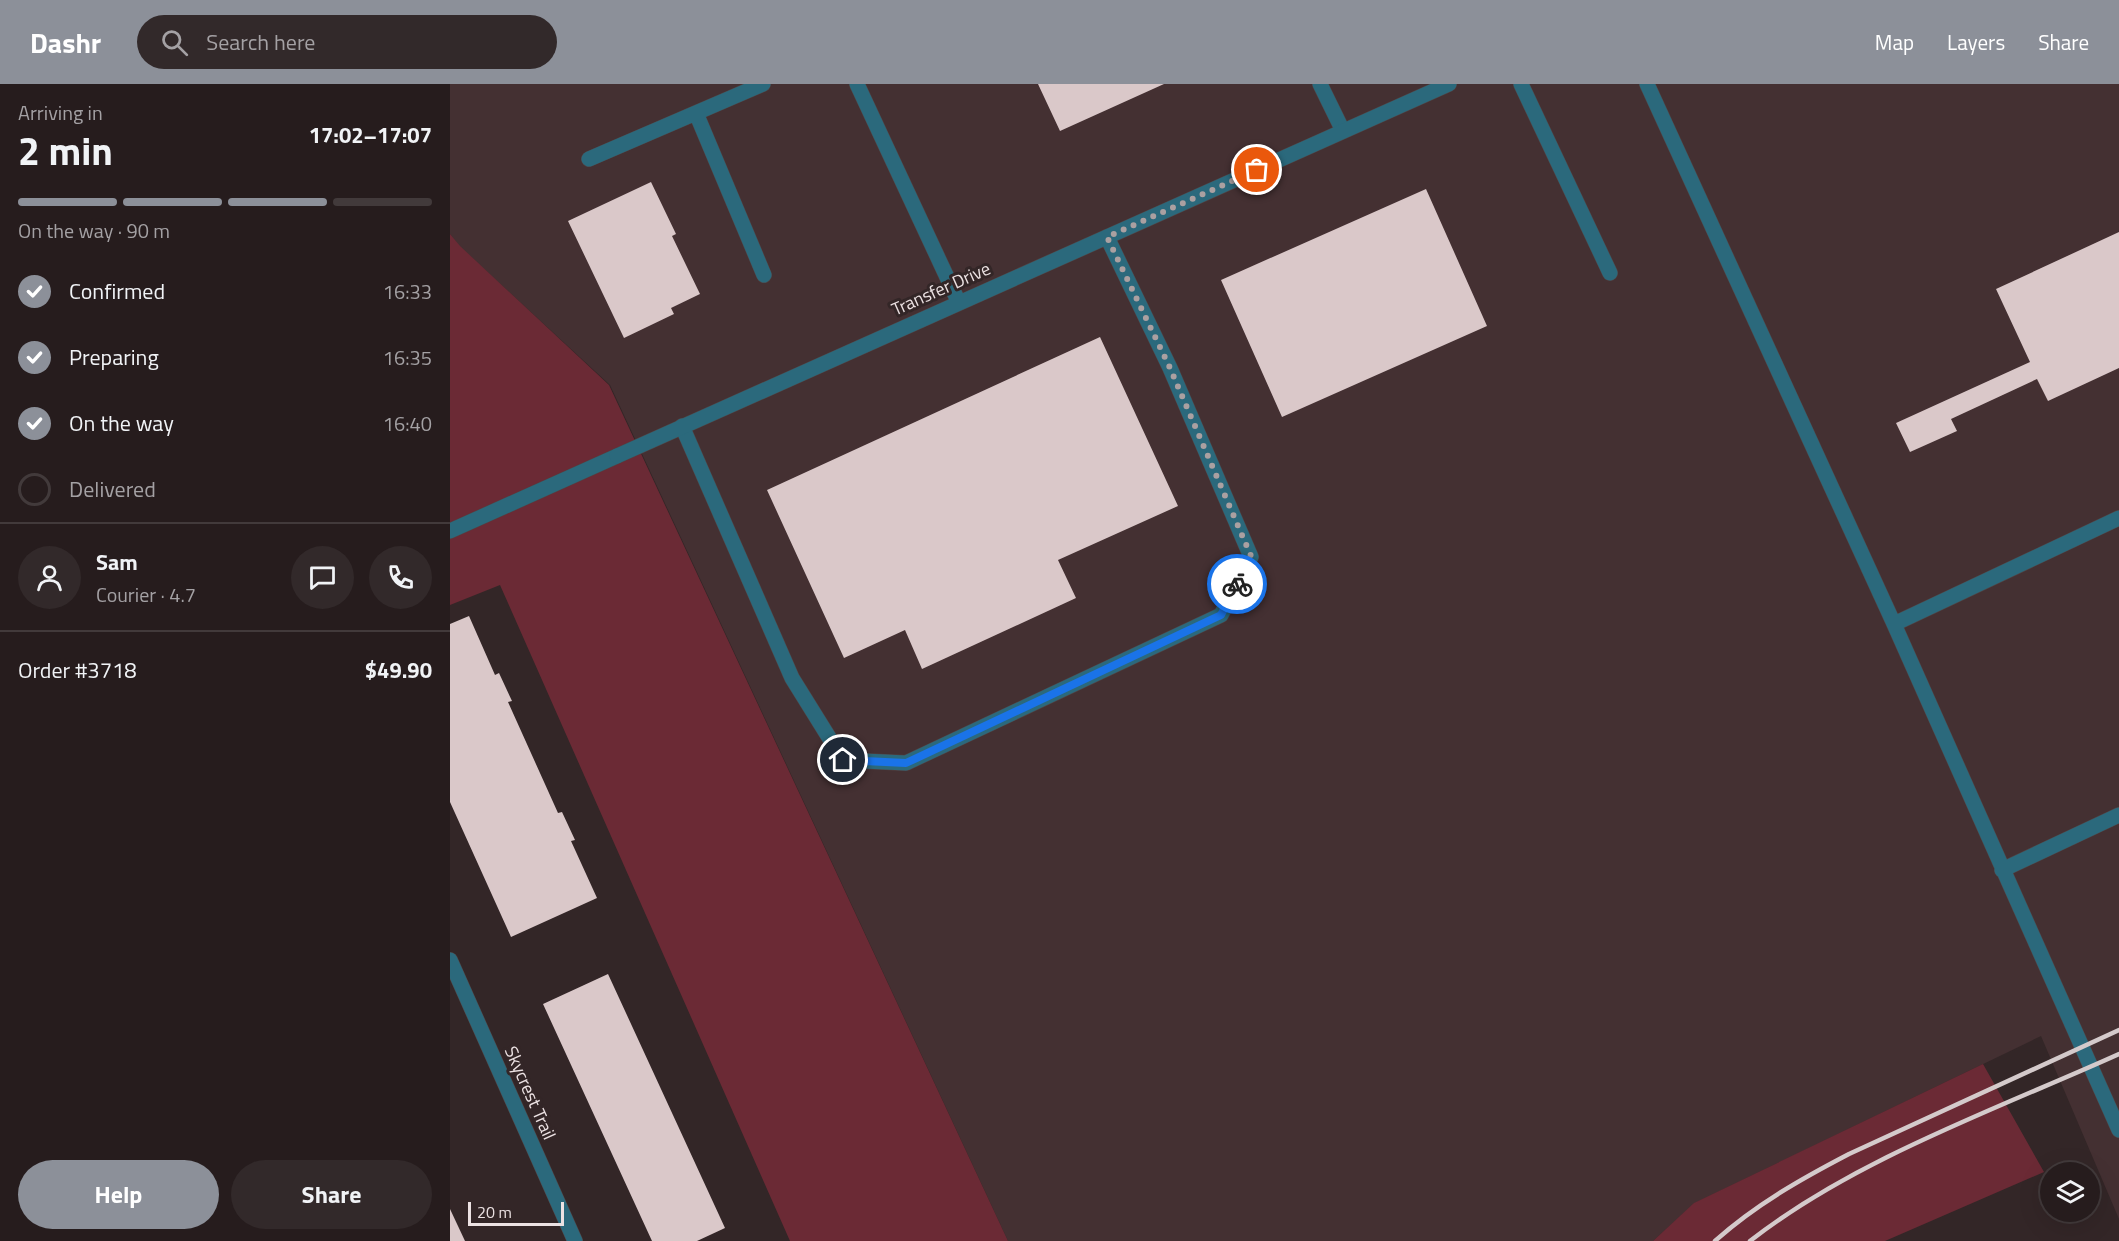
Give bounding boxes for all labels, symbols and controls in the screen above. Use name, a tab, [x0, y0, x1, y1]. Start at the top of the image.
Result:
search box	[137, 15, 557, 69]
text: Dashr	[30, 21, 101, 64]
text: Search here	[206, 25, 315, 59]
icon: search	[158, 26, 191, 59]
text: Map	[1875, 26, 1914, 58]
text: Layers	[1947, 26, 2005, 58]
text: Share	[2038, 26, 2089, 58]
text: Arriving in	[18, 97, 103, 128]
text: 17:02–17:07	[309, 118, 432, 152]
text: 2 min	[18, 121, 113, 180]
pin	[1231, 144, 1282, 195]
icon: bag	[1240, 153, 1273, 186]
text: On the way · 90 m	[18, 215, 170, 246]
street label: Transfer Drive	[887, 255, 995, 322]
text: Confirmed	[69, 274, 165, 308]
icon: check	[18, 275, 51, 308]
text: 16:33	[383, 276, 432, 307]
text: Preparing	[69, 340, 159, 374]
icon: check	[18, 341, 51, 374]
text: 16:35	[383, 342, 432, 373]
text: On the way	[69, 406, 174, 440]
icon: check	[18, 407, 51, 440]
text: 16:40	[383, 408, 432, 439]
text: Delivered	[69, 472, 156, 506]
text: Sam	[96, 545, 138, 579]
button: person	[18, 546, 81, 609]
button: chat	[291, 546, 354, 609]
button: phone	[369, 546, 432, 609]
courier	[1207, 554, 1267, 614]
icon: bike	[1221, 568, 1254, 601]
text: Courier · 4.7	[96, 579, 196, 610]
text: Order #3718	[18, 653, 137, 687]
text: $49.90	[365, 653, 432, 687]
pin	[817, 734, 868, 785]
icon: home	[826, 743, 859, 776]
street label: Skycrest Trail	[498, 1042, 563, 1144]
button: Help	[18, 1160, 219, 1229]
button: Share	[231, 1160, 432, 1229]
map controls	[2040, 1162, 2100, 1222]
button: layers	[2040, 1162, 2100, 1222]
scale bar	[468, 1199, 564, 1226]
text: 20 m	[477, 1200, 512, 1224]

